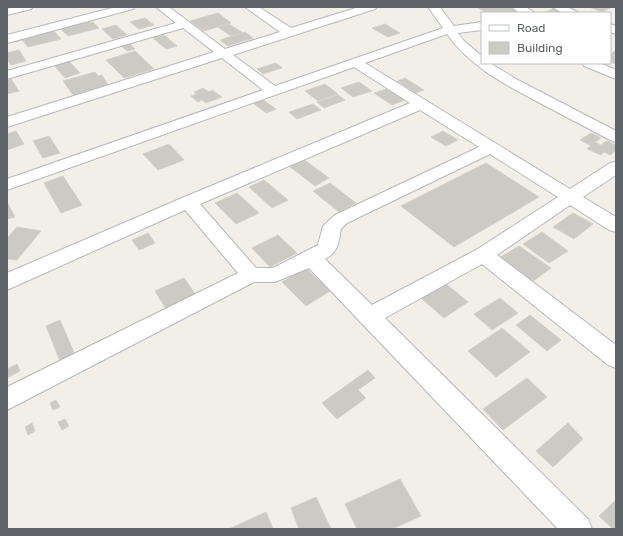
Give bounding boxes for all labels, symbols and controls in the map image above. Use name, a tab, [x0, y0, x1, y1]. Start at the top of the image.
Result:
legend	[481, 12, 611, 64]
text: Road	[517, 21, 545, 35]
text: Building	[517, 41, 563, 55]

